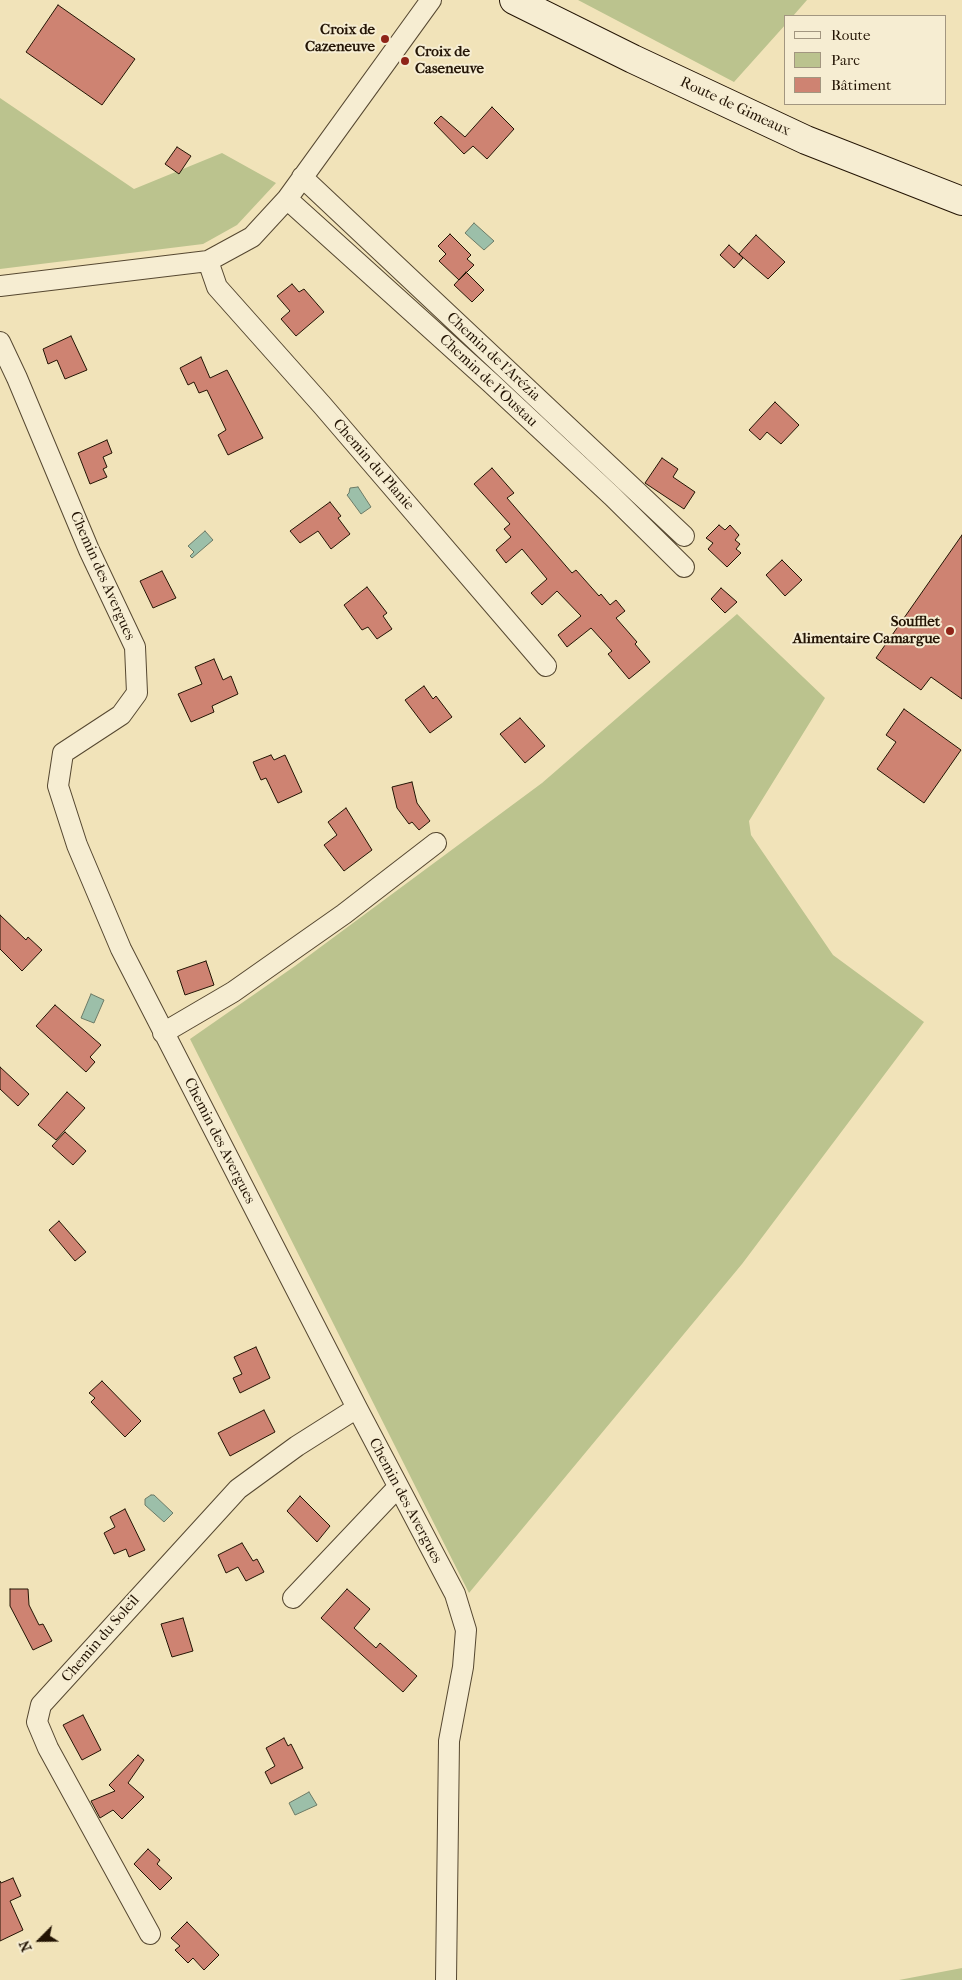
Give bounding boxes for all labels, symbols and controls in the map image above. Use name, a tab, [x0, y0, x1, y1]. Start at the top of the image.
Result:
legend	[784, 15, 947, 105]
place label: Croix de Cazeneuve	[305, 21, 375, 56]
text: Route	[831, 26, 870, 44]
marker: Croix de Cazeneuve	[379, 33, 391, 45]
place label: Croix de Caseneuve	[415, 43, 484, 78]
text: Parc	[831, 51, 860, 69]
marker: Croix de Caseneuve	[399, 55, 411, 67]
street label: Route de Gimeaux	[677, 74, 793, 140]
text: Bâtiment	[831, 76, 891, 94]
street label: Chemin de l'Arézia	[442, 309, 544, 405]
street label: Chemin de l'Oustau	[435, 331, 541, 431]
street label: Chemin du Planie	[328, 416, 418, 514]
street label: Chemin des Avergues	[66, 509, 138, 643]
place label: Soufflet Alimentaire Camargue	[793, 613, 940, 648]
marker: Soufflet Alimentaire Camargue	[944, 625, 956, 637]
street label: Chemin des Avergues	[179, 1075, 259, 1207]
street label: Chemin des Avergues	[364, 1435, 446, 1567]
street label: Chemin du Soleil	[58, 1592, 144, 1686]
north arrow	[15, 1915, 65, 1965]
text: N	[16, 1938, 36, 1954]

